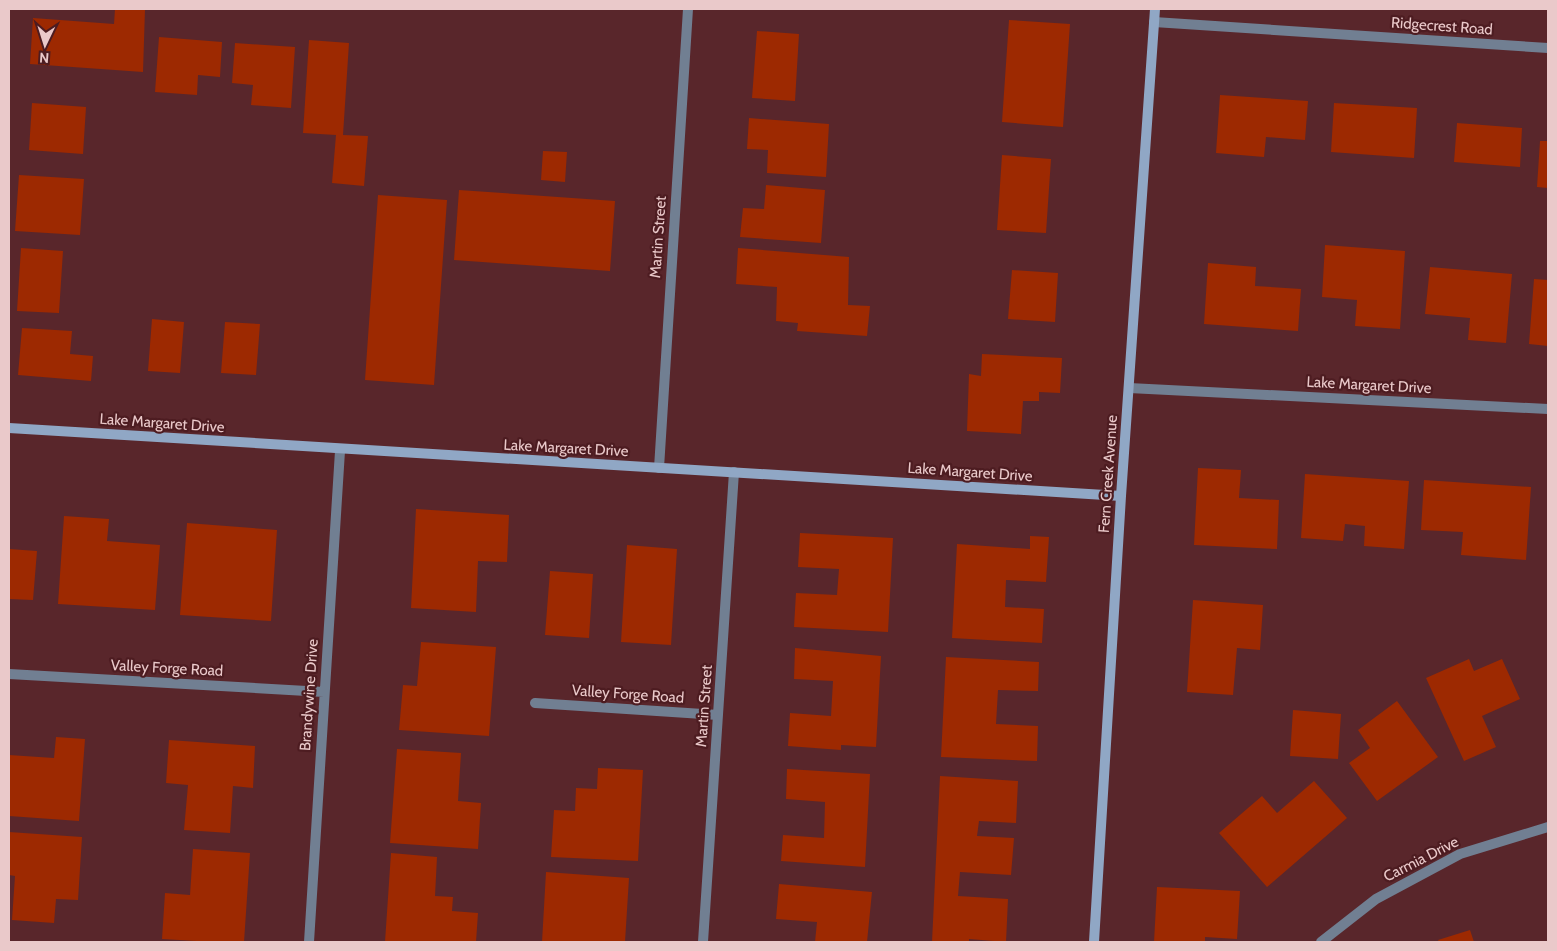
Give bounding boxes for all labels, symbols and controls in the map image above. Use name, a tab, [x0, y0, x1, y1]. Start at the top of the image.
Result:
street label: Ridgecrest Road	[1391, 13, 1493, 39]
north arrow	[20, 20, 70, 70]
text: N	[39, 49, 50, 67]
street label: Martin Street	[646, 195, 670, 279]
street label: Lake Margaret Drive	[1306, 373, 1432, 397]
street label: Lake Margaret Drive	[99, 410, 225, 436]
street label: Fern Creek Avenue	[1095, 414, 1121, 534]
street label: Lake Margaret Drive	[503, 436, 629, 460]
street label: Lake Margaret Drive	[907, 459, 1033, 485]
street label: Brandywine Drive	[296, 638, 322, 752]
street label: Valley Forge Road	[110, 656, 224, 680]
street label: Martin Street	[692, 664, 716, 748]
street label: Valley Forge Road	[571, 681, 685, 707]
street label: Carmia Drive	[1381, 832, 1462, 886]

